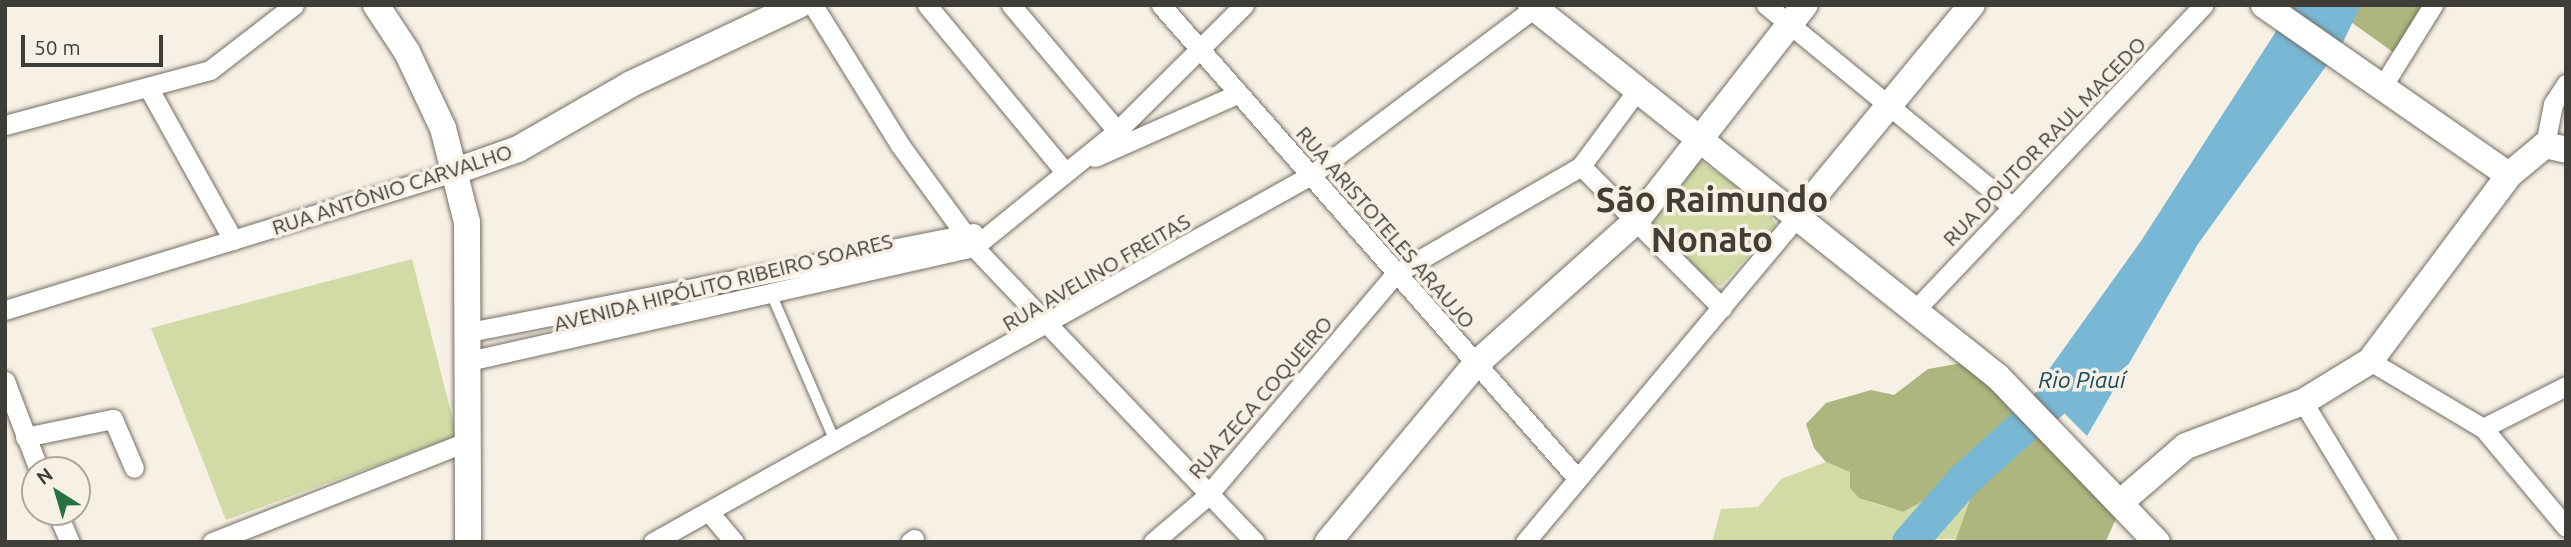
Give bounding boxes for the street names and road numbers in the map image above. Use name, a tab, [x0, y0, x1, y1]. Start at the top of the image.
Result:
street label: RUA DOUTOR RAUL MACEDO	[1937, 31, 2151, 251]
street label: RUA ARISTOTELES ARAUJO	[1291, 121, 1481, 333]
street label: RUA ANTÔNIO CARVALHO	[269, 138, 515, 240]
street label: RUA AVELINO FREITAS	[998, 208, 1194, 336]
street label: AVENIDA HIPÓLITO RIBEIRO SOARES	[551, 228, 895, 336]
street label: RUA ZECA COQUEIRO	[1183, 311, 1337, 483]

